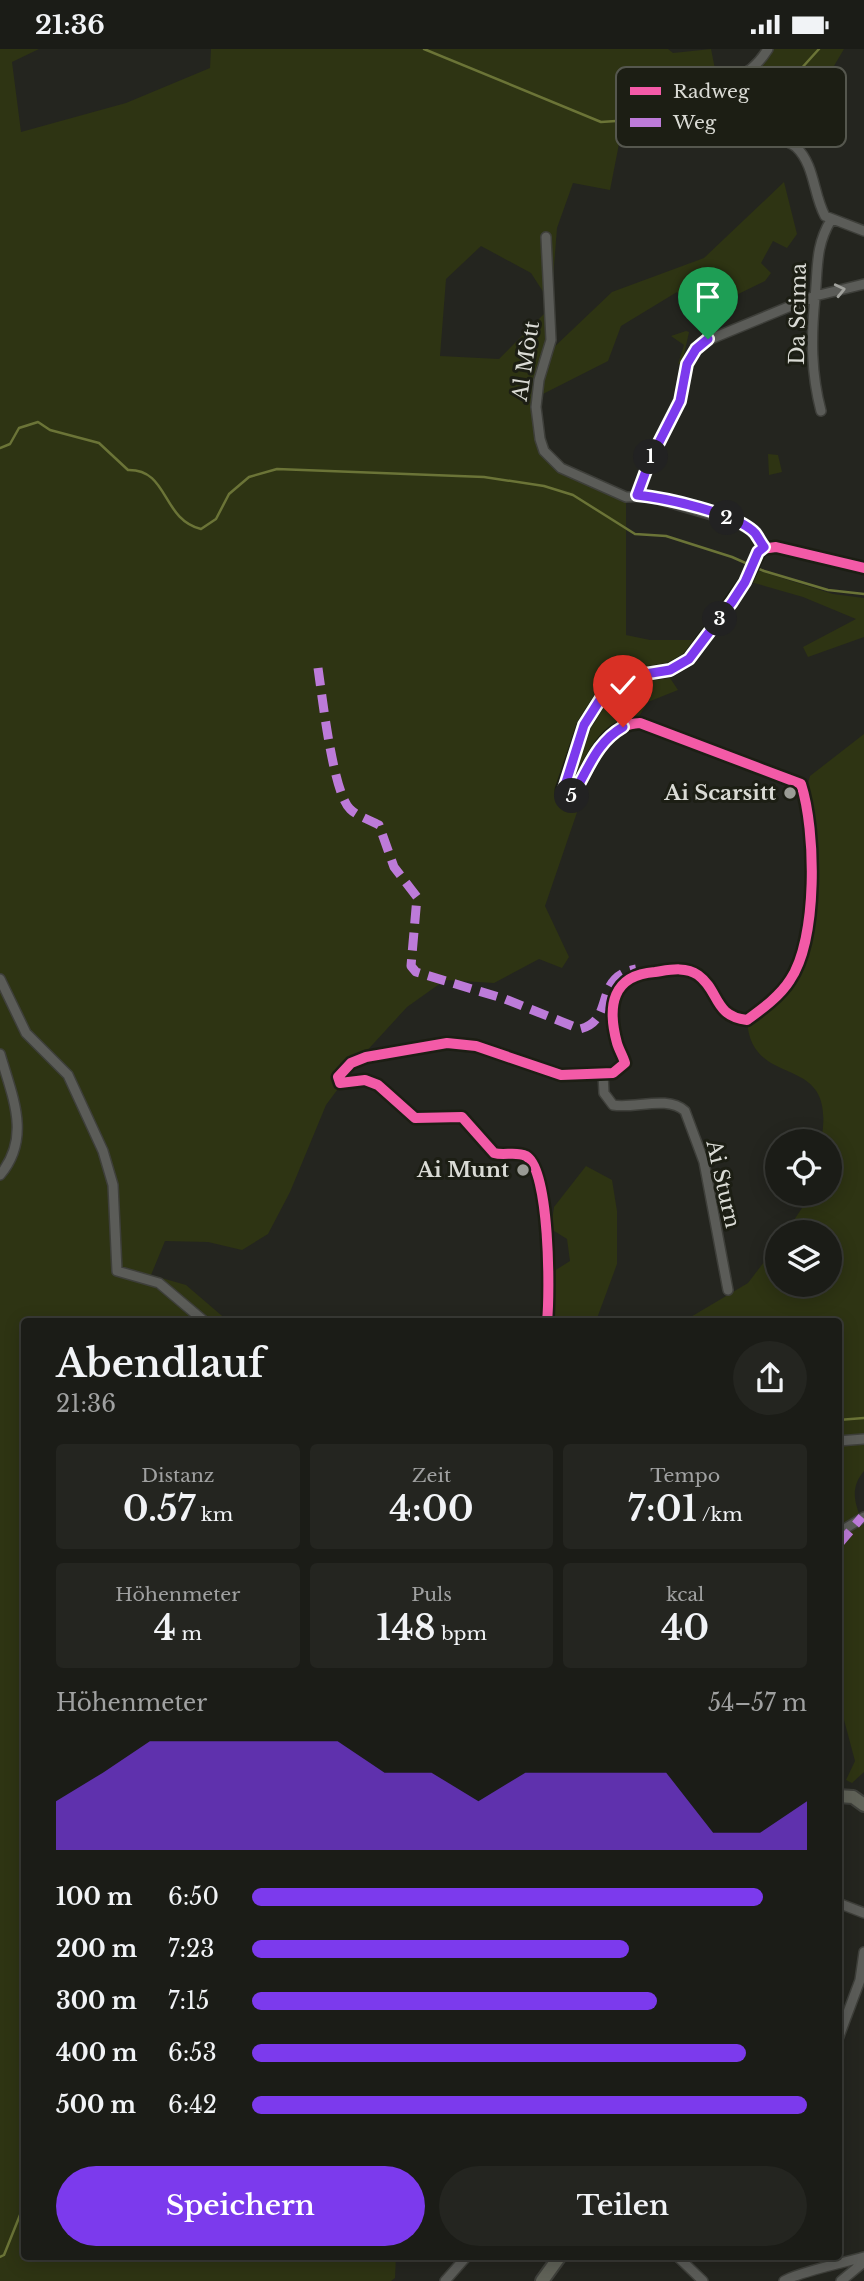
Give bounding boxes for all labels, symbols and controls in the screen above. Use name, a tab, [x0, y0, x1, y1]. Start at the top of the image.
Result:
text: 21:36	[35, 9, 105, 41]
legend	[616, 67, 846, 147]
text: Radweg	[673, 80, 750, 103]
text: Weg	[672, 111, 717, 134]
street label: Da Scima	[784, 262, 812, 365]
pin	[678, 267, 738, 339]
icon: arrive	[689, 278, 727, 316]
one-way arrow	[833, 284, 845, 298]
street label: Al Mòtt	[507, 319, 545, 404]
pin: 1	[634, 439, 668, 475]
text: 1	[646, 445, 655, 468]
pin: 2	[710, 501, 744, 535]
text: 2	[720, 506, 733, 529]
pin: 3	[702, 601, 738, 637]
text: 3	[713, 607, 726, 630]
pin	[593, 655, 653, 727]
icon: check	[604, 666, 642, 704]
pin: 5	[554, 779, 590, 813]
place label: Ai Scarsitt	[663, 780, 776, 806]
text: 5	[566, 784, 577, 807]
marker: Ai Scarsitt	[782, 785, 798, 801]
map controls	[765, 1129, 842, 1297]
button: locate	[765, 1129, 842, 1206]
street label: Ai Sturn	[700, 1137, 746, 1230]
place label: Ai Munt	[416, 1157, 509, 1183]
marker: Ai Munt	[515, 1162, 531, 1178]
button: layers	[765, 1220, 842, 1297]
text: Abendlauf	[56, 1340, 265, 1387]
button: share	[733, 1341, 807, 1415]
text: 21:36	[56, 1390, 116, 1418]
text: Distanz	[141, 1464, 214, 1487]
text: Zeit	[412, 1464, 451, 1487]
text: Tempo	[650, 1464, 720, 1487]
text: 0.57	[123, 1487, 195, 1530]
text: 4:00	[389, 1487, 474, 1530]
text: 7:01	[628, 1487, 697, 1530]
text: km	[195, 1503, 233, 1526]
text: /km	[697, 1503, 743, 1526]
text: Höhenmeter	[115, 1583, 240, 1606]
text: Puls	[411, 1583, 452, 1606]
text: kcal	[666, 1583, 704, 1606]
text: 4	[154, 1606, 176, 1649]
text: 148	[376, 1606, 436, 1649]
text: 40	[661, 1606, 709, 1649]
text: m	[176, 1622, 202, 1645]
text: bpm	[436, 1622, 487, 1645]
text: Höhenmeter	[56, 1689, 207, 1717]
text: 54–57 m	[708, 1689, 807, 1717]
text: 100 m	[56, 1883, 132, 1911]
text: 6:50	[168, 1883, 219, 1911]
text: 200 m	[56, 1935, 137, 1963]
text: 7:23	[168, 1935, 214, 1963]
text: 300 m	[56, 1987, 137, 2015]
text: 7:15	[168, 1987, 209, 2015]
text: 400 m	[56, 2039, 138, 2067]
text: 6:53	[168, 2039, 217, 2067]
text: 500 m	[56, 2091, 136, 2119]
text: 6:42	[168, 2091, 217, 2119]
button: Speichern	[56, 2166, 425, 2246]
button: Teilen	[439, 2166, 807, 2246]

